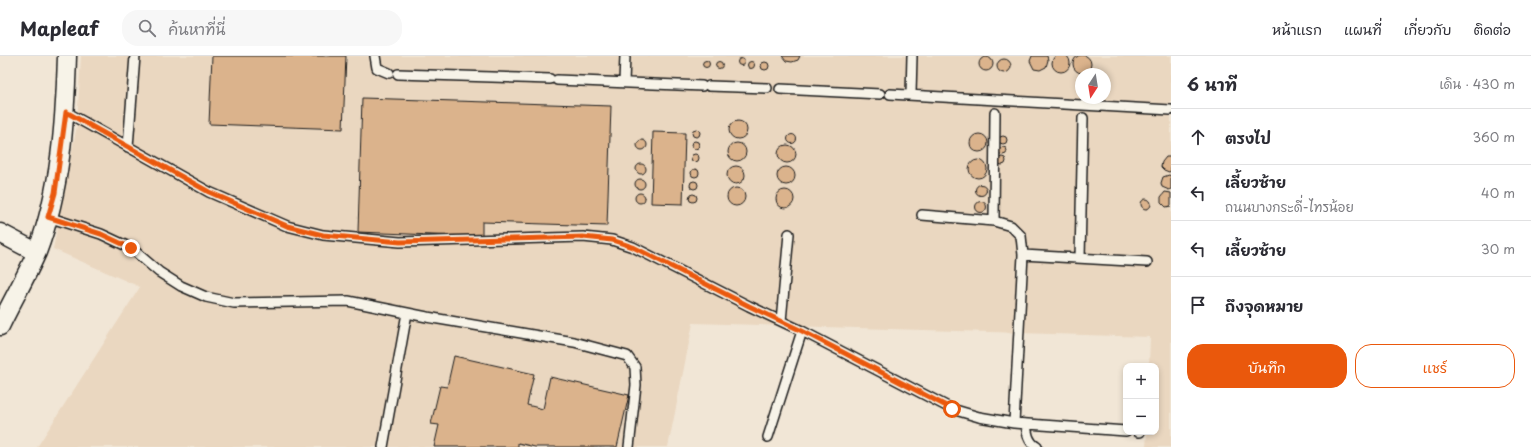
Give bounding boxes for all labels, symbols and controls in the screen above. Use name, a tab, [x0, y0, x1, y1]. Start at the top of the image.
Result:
search box	[122, 10, 402, 46]
text: Mapleaf	[20, 14, 98, 42]
icon: search	[136, 17, 158, 39]
text: ค้นหาที่นี่	[168, 17, 225, 40]
text: หน้าแรก	[1272, 19, 1322, 40]
text: แผนที่	[1344, 19, 1382, 40]
text: เกี่ยวกับ	[1404, 19, 1451, 40]
text: ติดต่อ	[1473, 19, 1511, 40]
north arrow	[1075, 68, 1111, 104]
text: 6 นาที	[1187, 71, 1237, 97]
text: เดิน · 430 m	[1439, 74, 1515, 93]
icon: ahead	[1187, 126, 1209, 148]
text: ตรงไป	[1225, 126, 1271, 149]
text: 360 m	[1472, 127, 1515, 146]
text: เลี้ยวซ้าย	[1225, 170, 1286, 193]
icon: left	[1187, 182, 1209, 204]
text: 40 m	[1481, 183, 1515, 202]
text: ถนนบางกระดี่-ไทรน้อย	[1225, 197, 1354, 216]
icon: left	[1187, 238, 1209, 260]
text: เลี้ยวซ้าย	[1225, 238, 1286, 261]
route end	[122, 239, 140, 257]
text: 30 m	[1481, 239, 1515, 258]
icon: arrive	[1187, 294, 1209, 316]
text: ถึงจุดหมาย	[1225, 294, 1303, 317]
button: บันทึก	[1187, 344, 1347, 388]
button: แชร์	[1355, 344, 1515, 388]
map controls	[1123, 363, 1159, 435]
button: +	[1123, 363, 1159, 399]
button: −	[1123, 399, 1159, 435]
route start	[943, 400, 961, 418]

